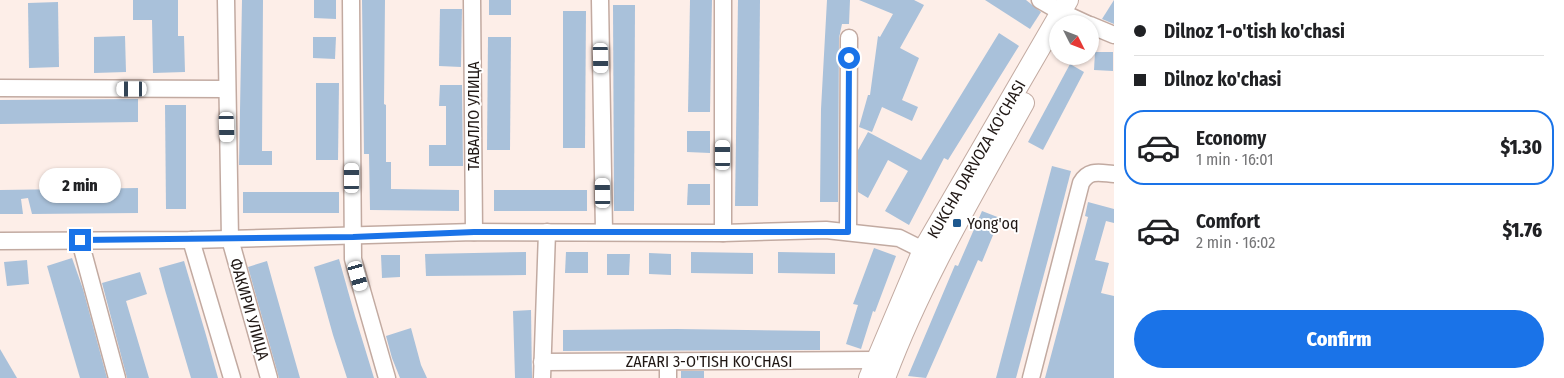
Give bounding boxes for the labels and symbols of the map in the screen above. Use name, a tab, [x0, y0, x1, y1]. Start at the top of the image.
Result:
north arrow	[1049, 15, 1099, 65]
car	[593, 43, 608, 73]
route start	[838, 47, 860, 69]
street label: ТАВАЛЛО УЛИЦА	[464, 61, 483, 171]
street label: KUKCHA DARVOZA KO'CHASI	[923, 77, 1030, 242]
car	[117, 82, 147, 97]
car	[218, 112, 235, 142]
car	[715, 140, 730, 170]
car	[344, 163, 359, 193]
callout: 2 min	[39, 168, 121, 202]
car	[595, 178, 610, 208]
place label: Yong'oq	[967, 214, 1018, 233]
marker: Yong'oq	[951, 217, 963, 229]
route end	[69, 229, 91, 251]
street label: ФАКИРИ УЛИЦА	[226, 256, 273, 363]
car	[346, 260, 369, 292]
street label: ZAFARI 3-O'TISH KO'CHASI	[626, 352, 792, 371]

